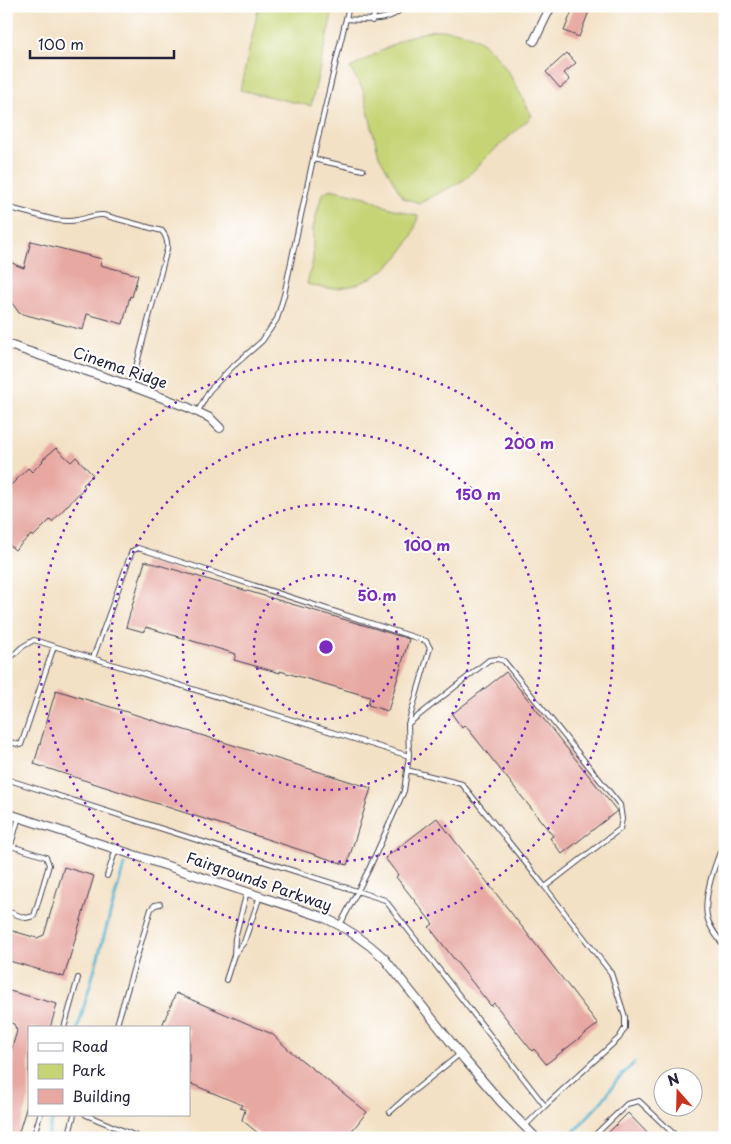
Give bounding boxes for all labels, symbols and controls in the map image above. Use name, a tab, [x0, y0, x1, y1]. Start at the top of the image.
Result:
scale bar	[30, 28, 174, 60]
text: 100 m	[38, 32, 84, 55]
street label: Cinema Ridge	[70, 340, 171, 394]
text: 200 m	[504, 431, 554, 454]
text: 150 m	[455, 482, 501, 505]
text: 100 m	[404, 533, 450, 556]
text: 50 m	[358, 583, 396, 606]
centre of rings	[317, 638, 335, 656]
street label: Fairgrounds Parkway	[184, 845, 335, 916]
legend	[28, 1026, 190, 1116]
text: Road	[72, 1034, 108, 1057]
text: Park	[72, 1058, 106, 1081]
north arrow	[654, 1066, 704, 1116]
text: N	[665, 1068, 682, 1091]
text: Building	[72, 1084, 131, 1107]

